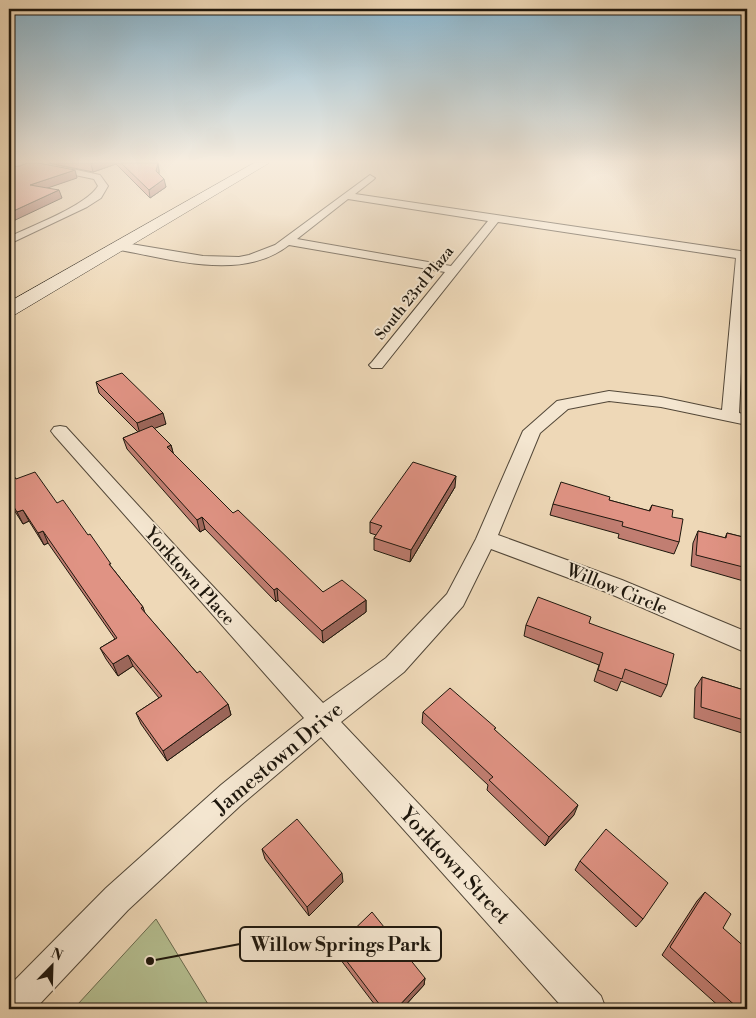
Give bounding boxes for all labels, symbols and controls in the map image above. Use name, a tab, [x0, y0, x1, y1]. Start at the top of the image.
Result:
street label: South 23rd Plaza	[371, 242, 458, 344]
street label: Yorktown Place	[139, 521, 240, 631]
street label: Willow Circle	[562, 558, 671, 620]
street label: Jamestown Drive	[208, 697, 349, 821]
street label: Yorktown Street	[393, 801, 516, 930]
callout: Willow Springs Park	[240, 927, 441, 961]
text: Willow Springs Park	[250, 933, 431, 957]
north arrow	[28, 940, 78, 990]
text: N	[48, 945, 65, 965]

